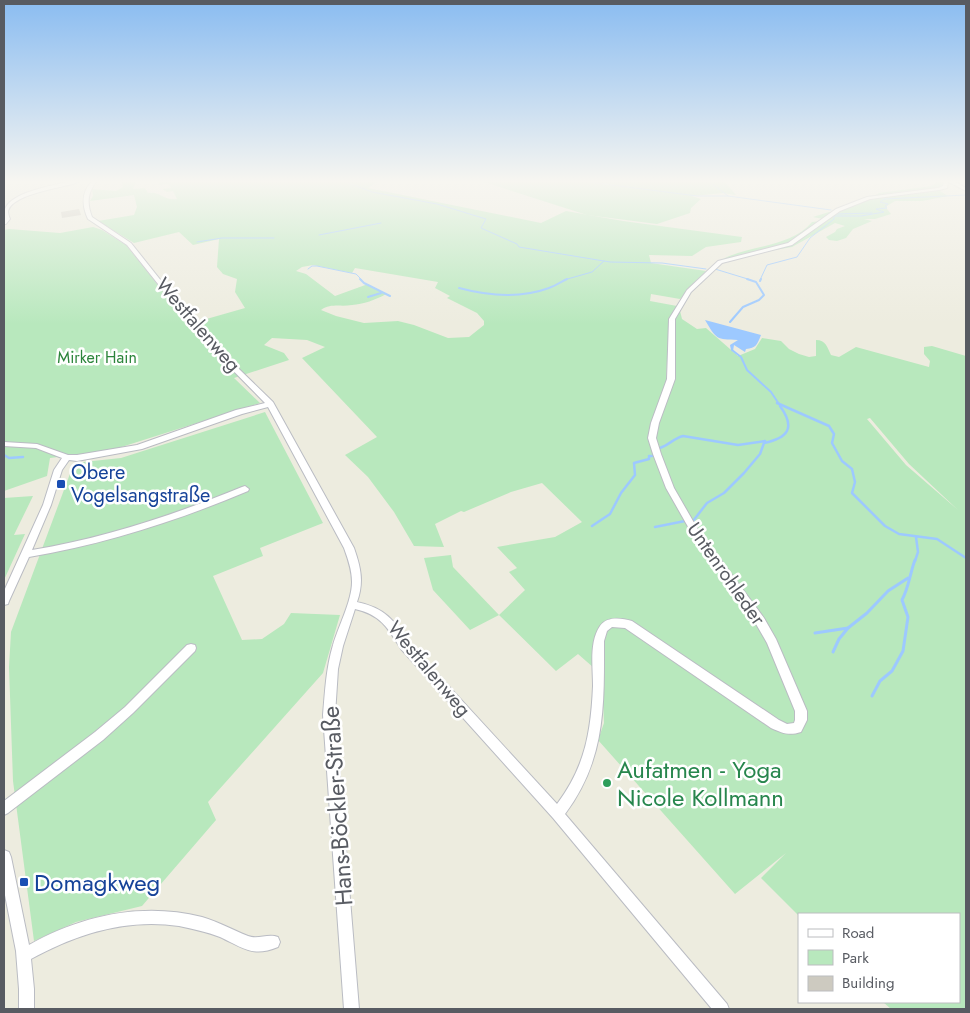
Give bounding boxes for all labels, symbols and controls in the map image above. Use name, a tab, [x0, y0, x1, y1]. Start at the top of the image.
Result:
street label: Westfalenweg	[149, 271, 247, 379]
park label: Mirker Hain	[57, 346, 137, 369]
place label: Obere Vogelsangstraße	[71, 458, 210, 510]
marker: Obere Vogelsangstraße	[55, 478, 67, 490]
street label: Untenrohleder	[680, 517, 772, 632]
street label: Westfalenweg	[380, 615, 478, 723]
street label: Hans-Böckler-Straße	[313, 705, 361, 907]
place label: Aufatmen - Yoga Nicole Kollmann	[617, 752, 784, 815]
marker: Aufatmen - Yoga Nicole Kollmann	[601, 777, 613, 789]
place label: Domagkweg	[34, 865, 160, 900]
marker: Domagkweg	[18, 876, 30, 888]
legend	[798, 913, 960, 1003]
text: Road	[842, 922, 874, 944]
text: Park	[842, 947, 869, 969]
text: Building	[842, 972, 894, 994]

